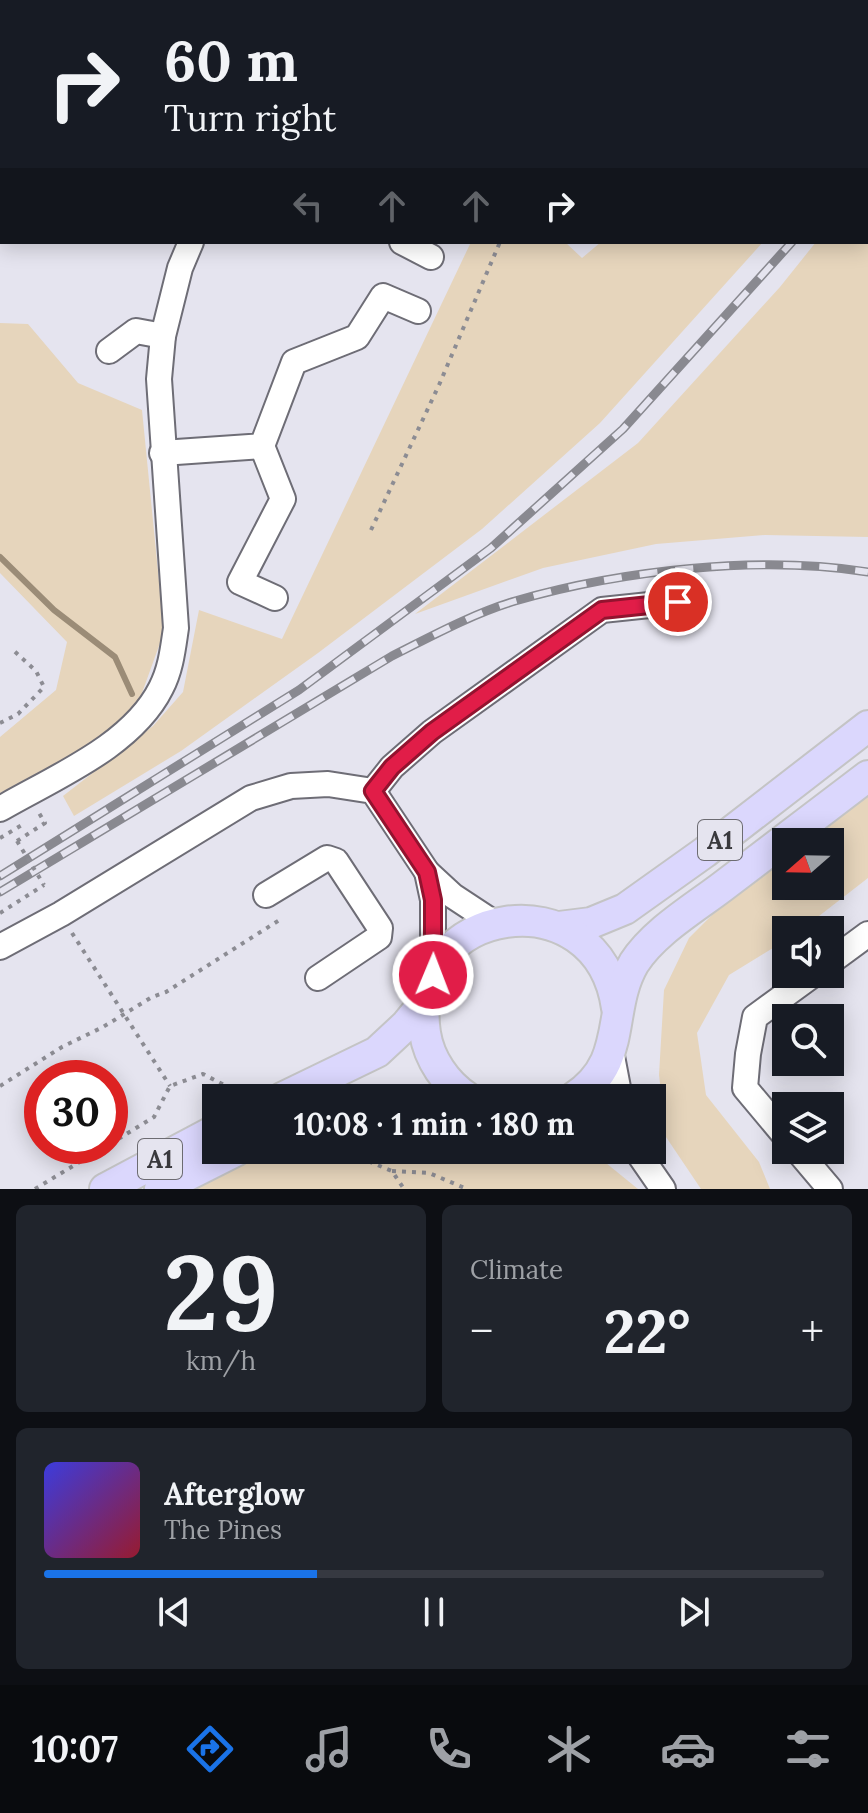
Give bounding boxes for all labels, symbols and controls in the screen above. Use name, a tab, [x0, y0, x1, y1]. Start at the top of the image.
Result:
text: 60 m	[164, 25, 298, 96]
icon: right	[32, 32, 136, 136]
text: Turn right	[164, 95, 337, 141]
icon: left	[286, 184, 330, 228]
icon: ahead	[370, 184, 414, 228]
icon: ahead	[454, 184, 498, 228]
icon: right	[538, 184, 582, 228]
pin	[644, 568, 712, 636]
icon: arrive	[656, 580, 700, 624]
road number: A1	[698, 820, 742, 860]
north arrow	[772, 828, 844, 900]
map controls	[772, 828, 844, 1164]
button: sound	[772, 916, 844, 988]
position arrow	[391, 933, 475, 1017]
button: search	[772, 1004, 844, 1076]
speed limit sign: 30	[24, 1060, 128, 1164]
button: layers	[772, 1092, 844, 1164]
text: 10:08 · 1 min · 180 m	[294, 1105, 574, 1143]
road number: A1	[138, 1139, 182, 1179]
text: 29	[163, 1225, 279, 1358]
text: Climate	[470, 1253, 563, 1286]
text: 22°	[604, 1293, 690, 1369]
text: −	[470, 1303, 493, 1359]
text: +	[801, 1303, 824, 1359]
text: km/h	[186, 1344, 256, 1377]
text: Afterglow	[164, 1475, 305, 1513]
text: The Pines	[164, 1513, 282, 1546]
icon: previous	[152, 1590, 196, 1634]
icon: pause	[412, 1590, 456, 1634]
icon: next	[672, 1590, 716, 1634]
icon: directions	[182, 1721, 238, 1777]
icon: music	[301, 1721, 357, 1777]
icon: phone	[421, 1721, 477, 1777]
icon: climate	[541, 1721, 597, 1777]
icon: car	[660, 1721, 716, 1777]
icon: filters	[780, 1721, 836, 1777]
text: 10:07	[32, 1726, 118, 1772]

